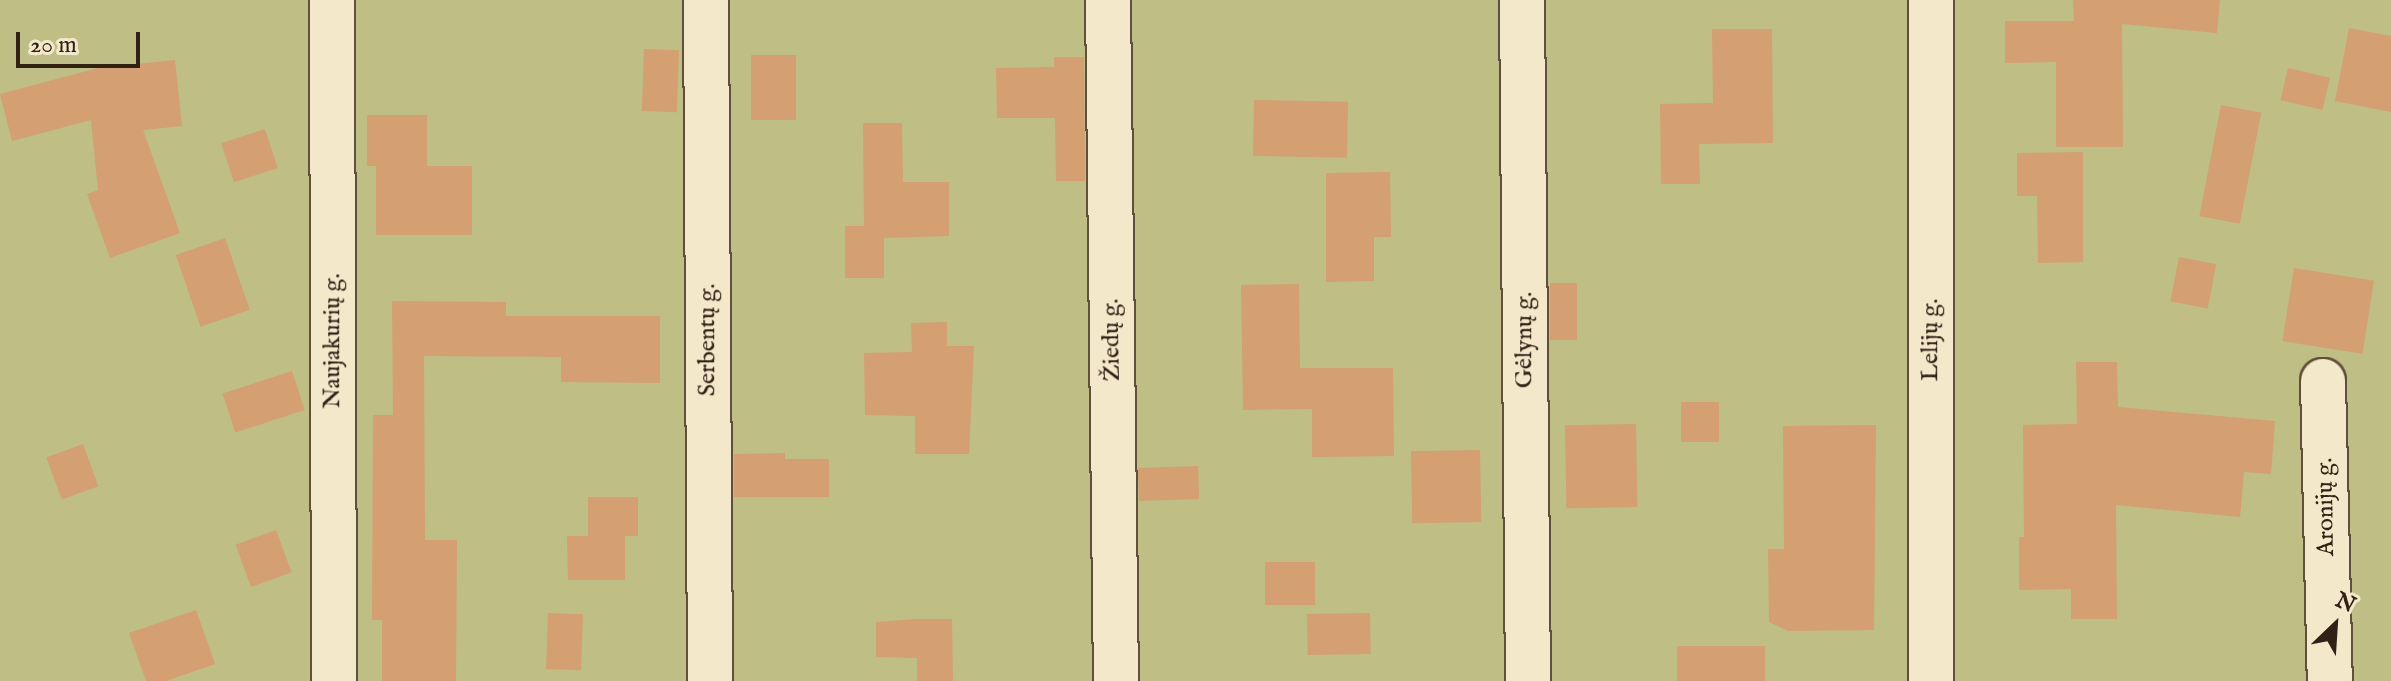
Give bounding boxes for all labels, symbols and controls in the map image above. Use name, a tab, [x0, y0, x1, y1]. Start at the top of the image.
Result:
scale bar	[20, 16, 144, 66]
text: 20 m	[30, 30, 77, 61]
street label: Naujakurių g.	[319, 273, 347, 409]
street label: Serbentų g.	[694, 284, 722, 396]
street label: Gėlynų g.	[1511, 292, 1539, 388]
street label: Žiedų g.	[1097, 298, 1127, 382]
street label: Lelijų g.	[1917, 299, 1945, 381]
street label: Aronijų g.	[2311, 458, 2341, 556]
north arrow	[2295, 585, 2375, 665]
text: N	[2331, 587, 2360, 620]

